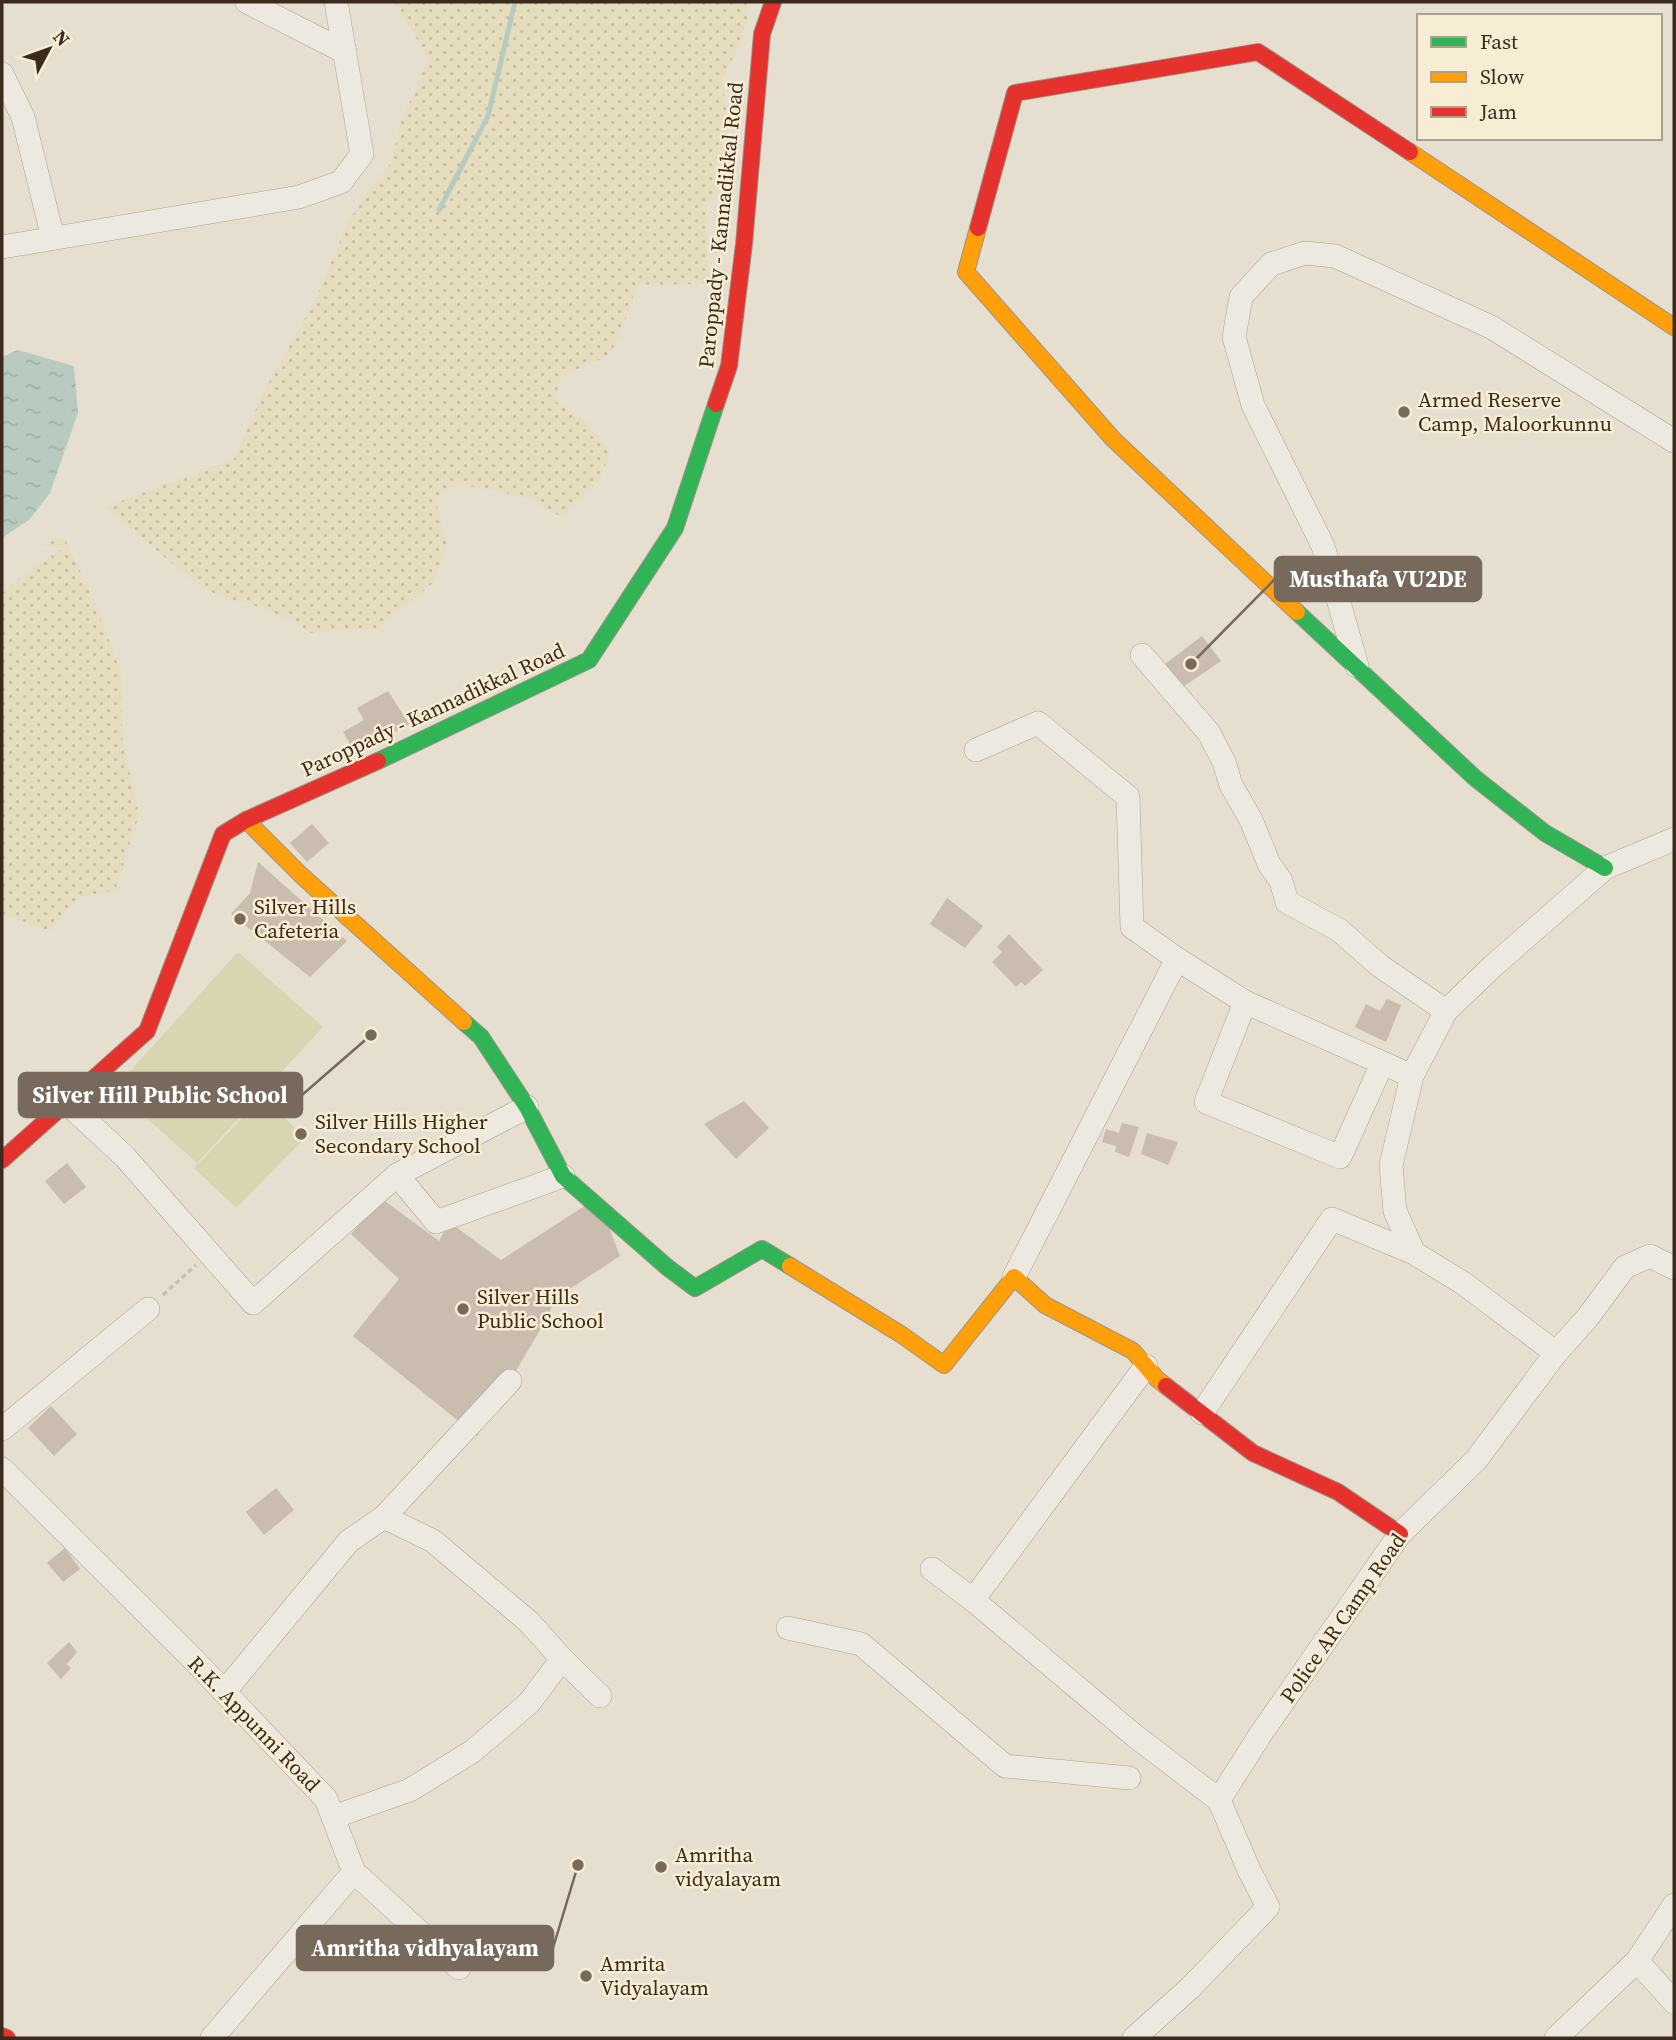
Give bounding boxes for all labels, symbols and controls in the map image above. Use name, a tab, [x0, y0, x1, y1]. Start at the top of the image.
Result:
north arrow	[14, 14, 84, 84]
legend	[1417, 14, 1662, 140]
text: N	[47, 24, 76, 52]
text: Fast	[1480, 27, 1518, 56]
text: Slow	[1480, 62, 1524, 91]
street label: Paroppady - Kannadikkal Road	[691, 80, 750, 370]
text: Jam	[1479, 97, 1517, 126]
place label: Armed Reserve Camp, Maloorkunnu	[1418, 385, 1612, 438]
marker: Armed Reserve Camp, Maloorkunnu	[1396, 404, 1412, 420]
callout: Musthafa VU2DE	[1275, 557, 1481, 601]
text: Musthafa VU2DE	[1289, 563, 1467, 595]
street label: Paroppady - Kannadikkal Road	[296, 636, 569, 784]
place label: Silver Hills Cafeteria	[254, 892, 356, 945]
marker: Silver Hills Cafeteria	[232, 911, 248, 927]
callout: Silver Hill Public School	[19, 1073, 302, 1117]
text: Silver Hill Public School	[32, 1079, 288, 1111]
place label: Silver Hills Higher Secondary School	[315, 1107, 488, 1160]
marker: Silver Hills Higher Secondary School	[293, 1126, 309, 1142]
place label: Silver Hills Public School	[477, 1282, 604, 1335]
marker: Silver Hills Public School	[455, 1301, 471, 1317]
street label: Police AR Camp Road	[1273, 1527, 1412, 1708]
street label: R.K. Appunni Road	[182, 1649, 327, 1798]
place label: Amritha vidyalayam	[675, 1840, 781, 1893]
marker: Amritha vidyalayam	[653, 1859, 669, 1875]
callout: Amritha vidhyalayam	[297, 1926, 553, 1970]
text: Amritha vidhyalayam	[311, 1932, 539, 1964]
place label: Amrita Vidyalayam	[600, 1949, 709, 2002]
marker: Amrita Vidyalayam	[578, 1968, 594, 1984]

